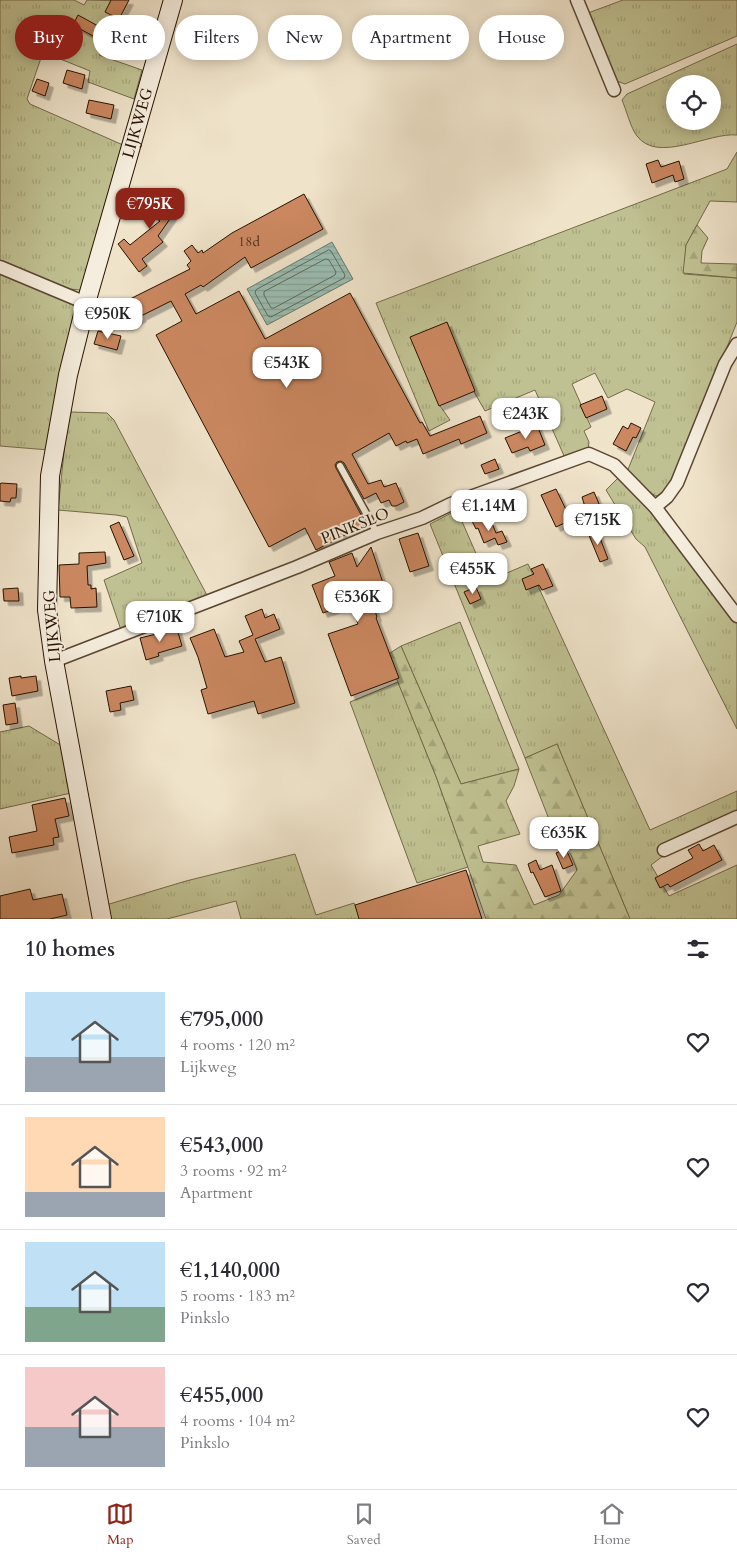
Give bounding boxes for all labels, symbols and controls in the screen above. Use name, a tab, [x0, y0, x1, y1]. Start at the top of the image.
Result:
chip: Buy	[15, 15, 83, 60]
chip: Rent	[93, 15, 165, 60]
chip: Filters	[175, 15, 258, 60]
chip: New	[268, 15, 342, 60]
chip: Apartment	[352, 15, 469, 60]
chip: House	[479, 15, 564, 60]
map controls	[666, 75, 721, 130]
button: locate	[666, 75, 721, 130]
street label: LIJKWEG	[117, 85, 158, 161]
pin: €795K	[115, 188, 185, 230]
text: €795K	[126, 193, 174, 215]
house number: 18d	[238, 232, 260, 251]
pin: €950K	[73, 298, 143, 340]
text: €950K	[84, 303, 132, 325]
pin: €543K	[252, 346, 322, 389]
text: €543K	[263, 352, 311, 374]
pin: €243K	[491, 398, 561, 440]
text: €243K	[502, 403, 550, 425]
pin: €1.14M	[448, 490, 530, 532]
text: €1.14M	[462, 495, 516, 517]
street label: PINKSLO	[318, 502, 392, 550]
pin: €715K	[563, 504, 633, 546]
text: €715K	[574, 509, 622, 531]
pin: €455K	[438, 552, 508, 595]
text: €455K	[449, 558, 497, 580]
pin: €536K	[323, 580, 393, 623]
text: €536K	[334, 586, 382, 608]
street label: LIJKWEG	[38, 589, 66, 663]
pin: €710K	[125, 600, 195, 643]
text: €710K	[136, 606, 184, 628]
pin: €635K	[529, 816, 599, 859]
text: €635K	[540, 822, 588, 844]
text: 10 homes	[25, 935, 115, 964]
icon: filters	[684, 935, 712, 963]
text: €795,000	[180, 1005, 263, 1034]
icon: home	[65, 1012, 125, 1072]
icon: heart	[684, 1028, 712, 1056]
text: 4 rooms · 120 m²	[180, 1034, 295, 1056]
text: Lijkweg	[180, 1056, 236, 1078]
text: €543,000	[180, 1131, 263, 1160]
icon: home	[65, 1137, 125, 1197]
icon: heart	[684, 1153, 712, 1181]
text: 3 rooms · 92 m²	[180, 1160, 287, 1182]
text: Apartment	[180, 1182, 253, 1204]
text: €1,140,000	[180, 1256, 280, 1285]
icon: home	[65, 1262, 125, 1322]
icon: heart	[684, 1278, 712, 1306]
text: 5 rooms · 183 m²	[180, 1285, 295, 1307]
text: Pinkslo	[180, 1307, 230, 1329]
text: €455,000	[180, 1381, 263, 1410]
icon: home	[65, 1387, 125, 1447]
icon: heart	[684, 1403, 712, 1431]
text: 4 rooms · 104 m²	[180, 1410, 295, 1432]
text: Pinkslo	[180, 1432, 230, 1454]
tab: Map	[106, 1500, 134, 1549]
tab: Saved	[347, 1500, 381, 1549]
tab: Home	[593, 1500, 631, 1549]

